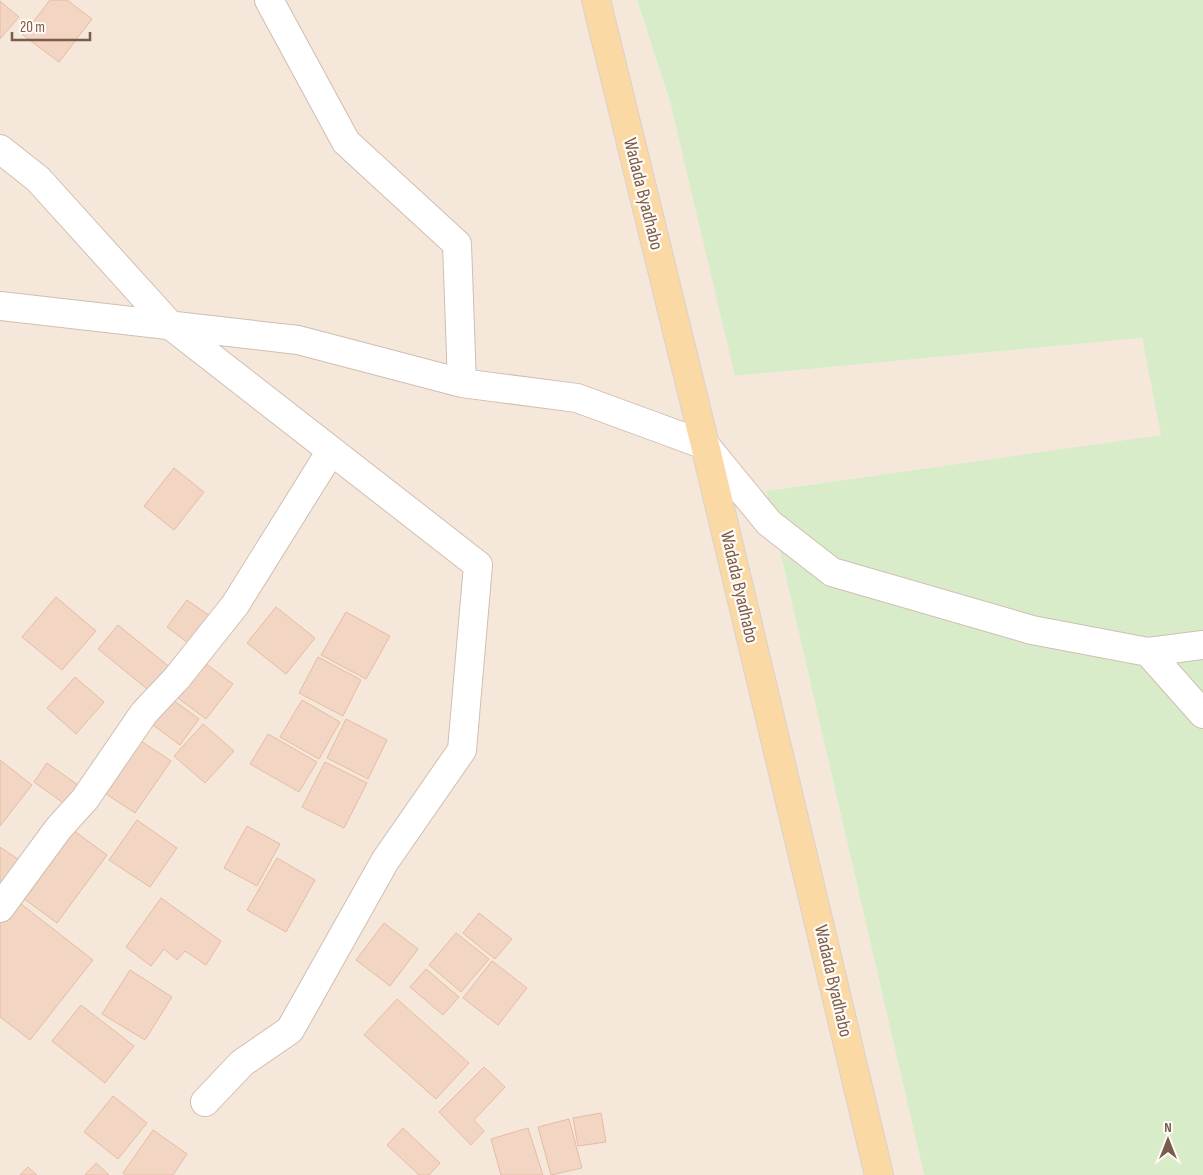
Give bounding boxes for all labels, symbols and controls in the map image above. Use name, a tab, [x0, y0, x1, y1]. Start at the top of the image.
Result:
scale bar	[12, 10, 90, 42]
text: 20 m	[20, 18, 45, 37]
street label: Wadada Byadhabo	[618, 136, 668, 252]
street label: Wadada Byadhabo	[715, 529, 763, 645]
street label: Wadada Byadhabo	[809, 923, 857, 1039]
north arrow	[1143, 1115, 1193, 1165]
text: N	[1164, 1119, 1172, 1136]

